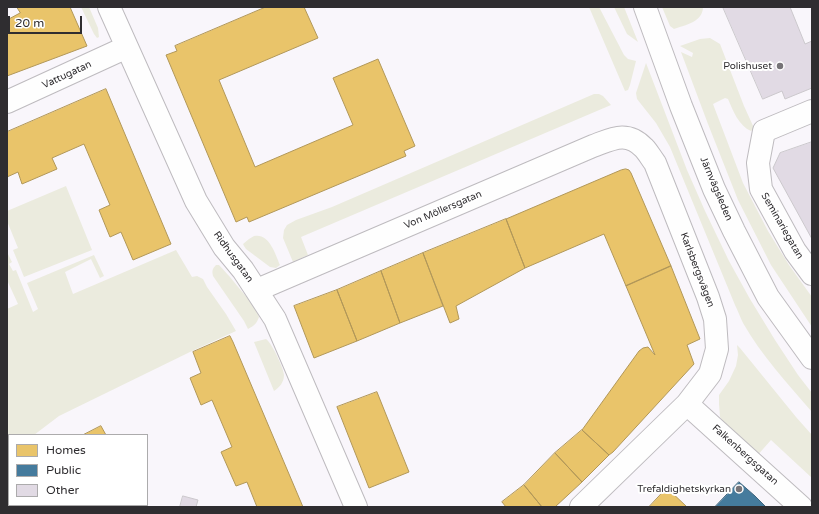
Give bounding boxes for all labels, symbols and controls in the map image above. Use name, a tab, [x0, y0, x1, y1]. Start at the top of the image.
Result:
scale bar	[10, 8, 84, 34]
text: 20 m	[15, 16, 44, 30]
street label: Vattugatan	[40, 58, 94, 92]
place label: Polishuset	[723, 60, 772, 72]
marker: Polishuset	[775, 61, 785, 71]
street label: Järnvägsleden	[697, 155, 735, 223]
street label: Von Möllersgatan	[402, 188, 484, 232]
street label: Seminariegatan	[758, 191, 806, 261]
street label: Ridhusgatan	[210, 229, 256, 285]
street label: Karlsbergsvägen	[677, 231, 717, 309]
street label: Falkenbergsgatan	[710, 422, 780, 488]
legend	[8, 434, 148, 506]
text: Homes	[46, 443, 86, 457]
text: Public	[46, 463, 81, 477]
text: Other	[46, 483, 79, 497]
place label: Trefaldighetskyrkan	[637, 483, 731, 495]
marker: Trefaldighetskyrkan	[734, 484, 744, 494]

